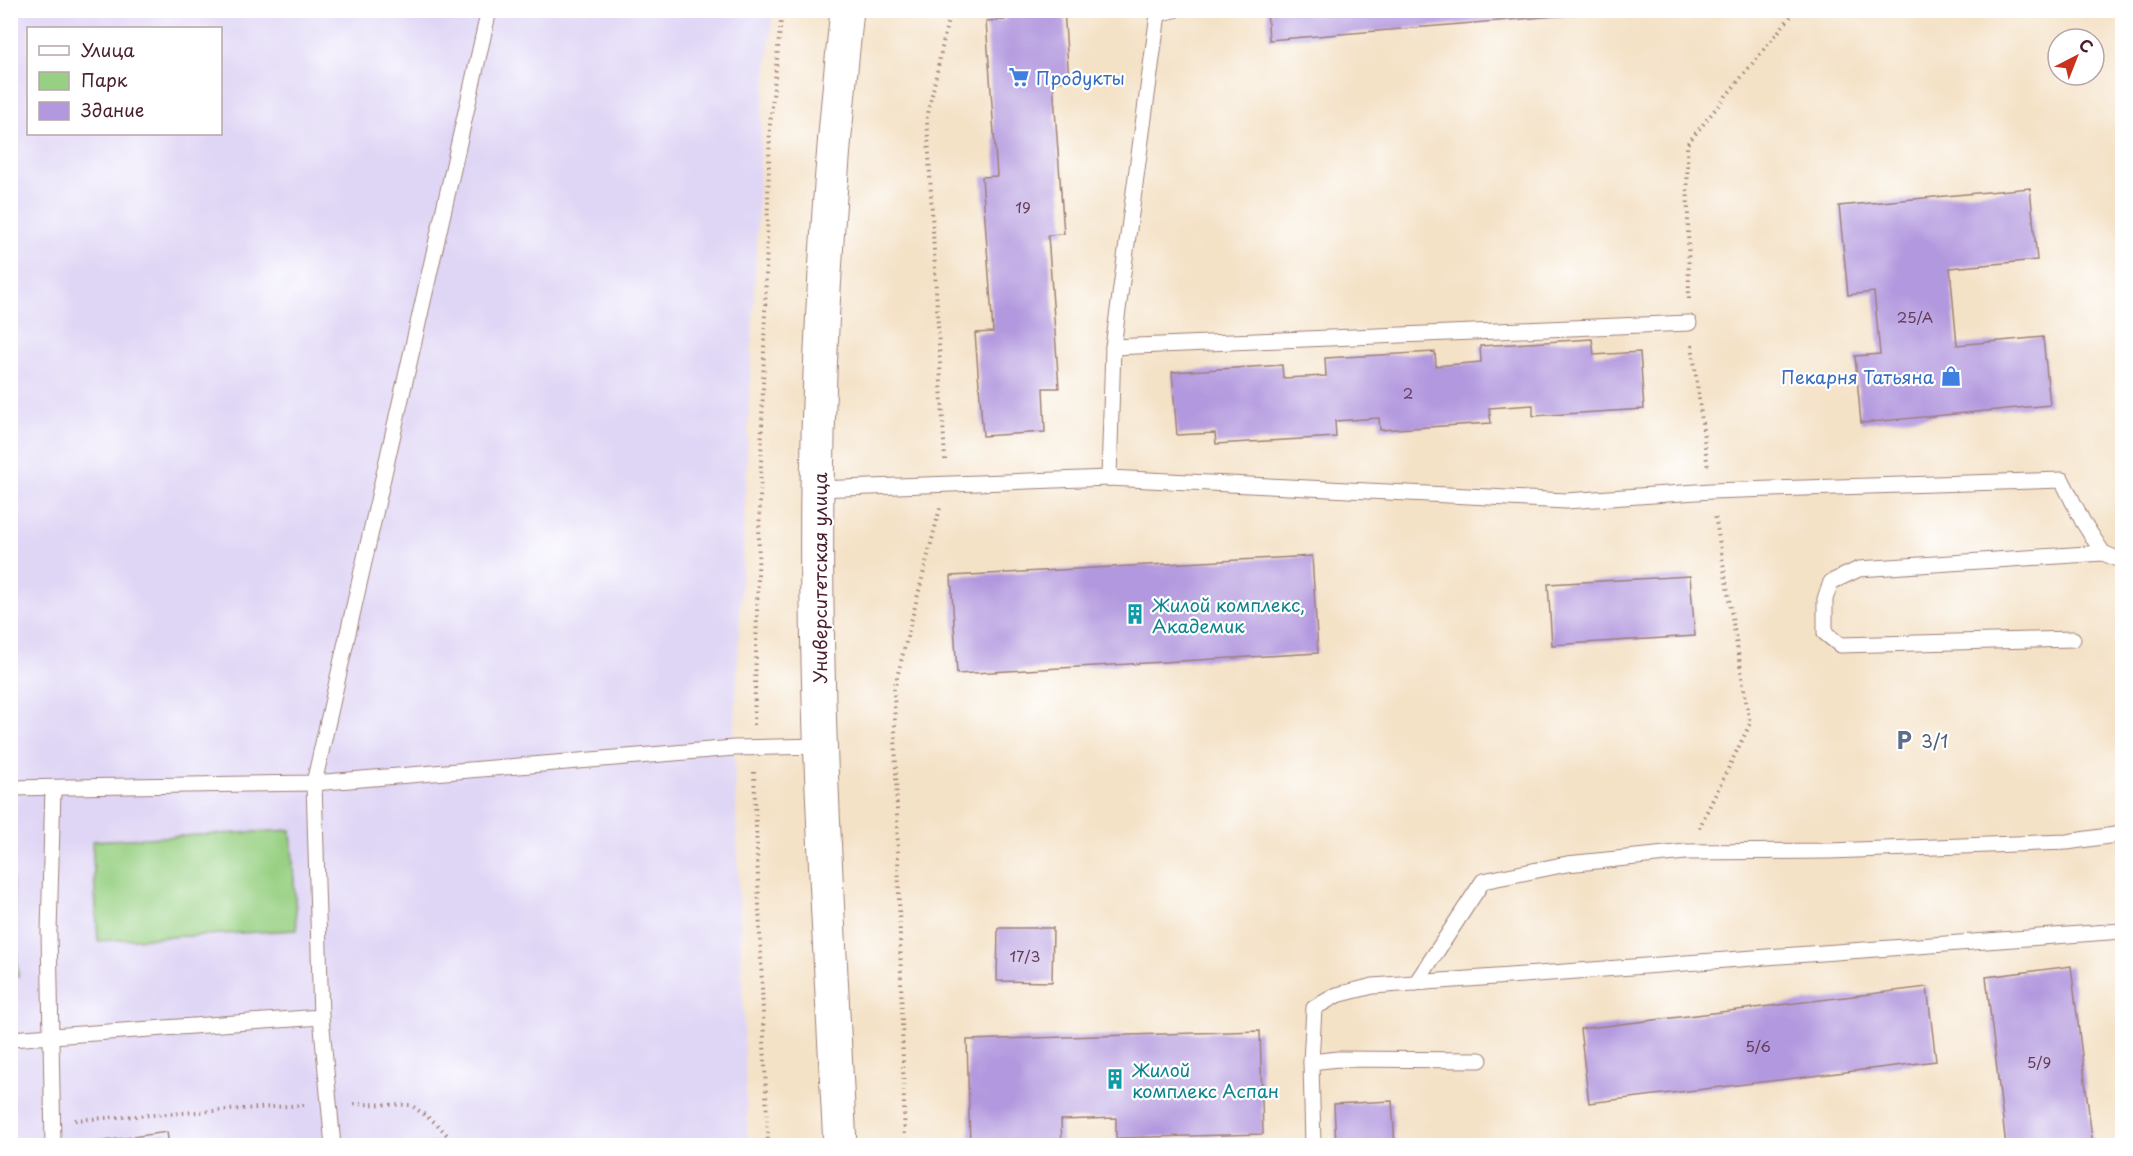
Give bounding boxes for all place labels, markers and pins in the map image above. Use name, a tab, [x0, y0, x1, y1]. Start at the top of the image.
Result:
place label: Продукты	[1036, 64, 1125, 91]
supermarket icon: Продукты	[1007, 65, 1031, 89]
place label: Пекарня Татьяна	[1781, 363, 1935, 390]
shop icon: Пекарня Татьяна	[1939, 364, 1963, 388]
place label: Жилой комплекс, Академик	[1152, 591, 1305, 639]
building icon: Жилой комплекс, Академик	[1123, 602, 1147, 626]
place label: 3/1	[1921, 727, 1948, 754]
parking icon: 3/1	[1892, 728, 1916, 752]
place label: Жилой комплекс Аспан	[1132, 1056, 1279, 1104]
building icon: Жилой комплекс Аспан	[1103, 1067, 1127, 1091]

